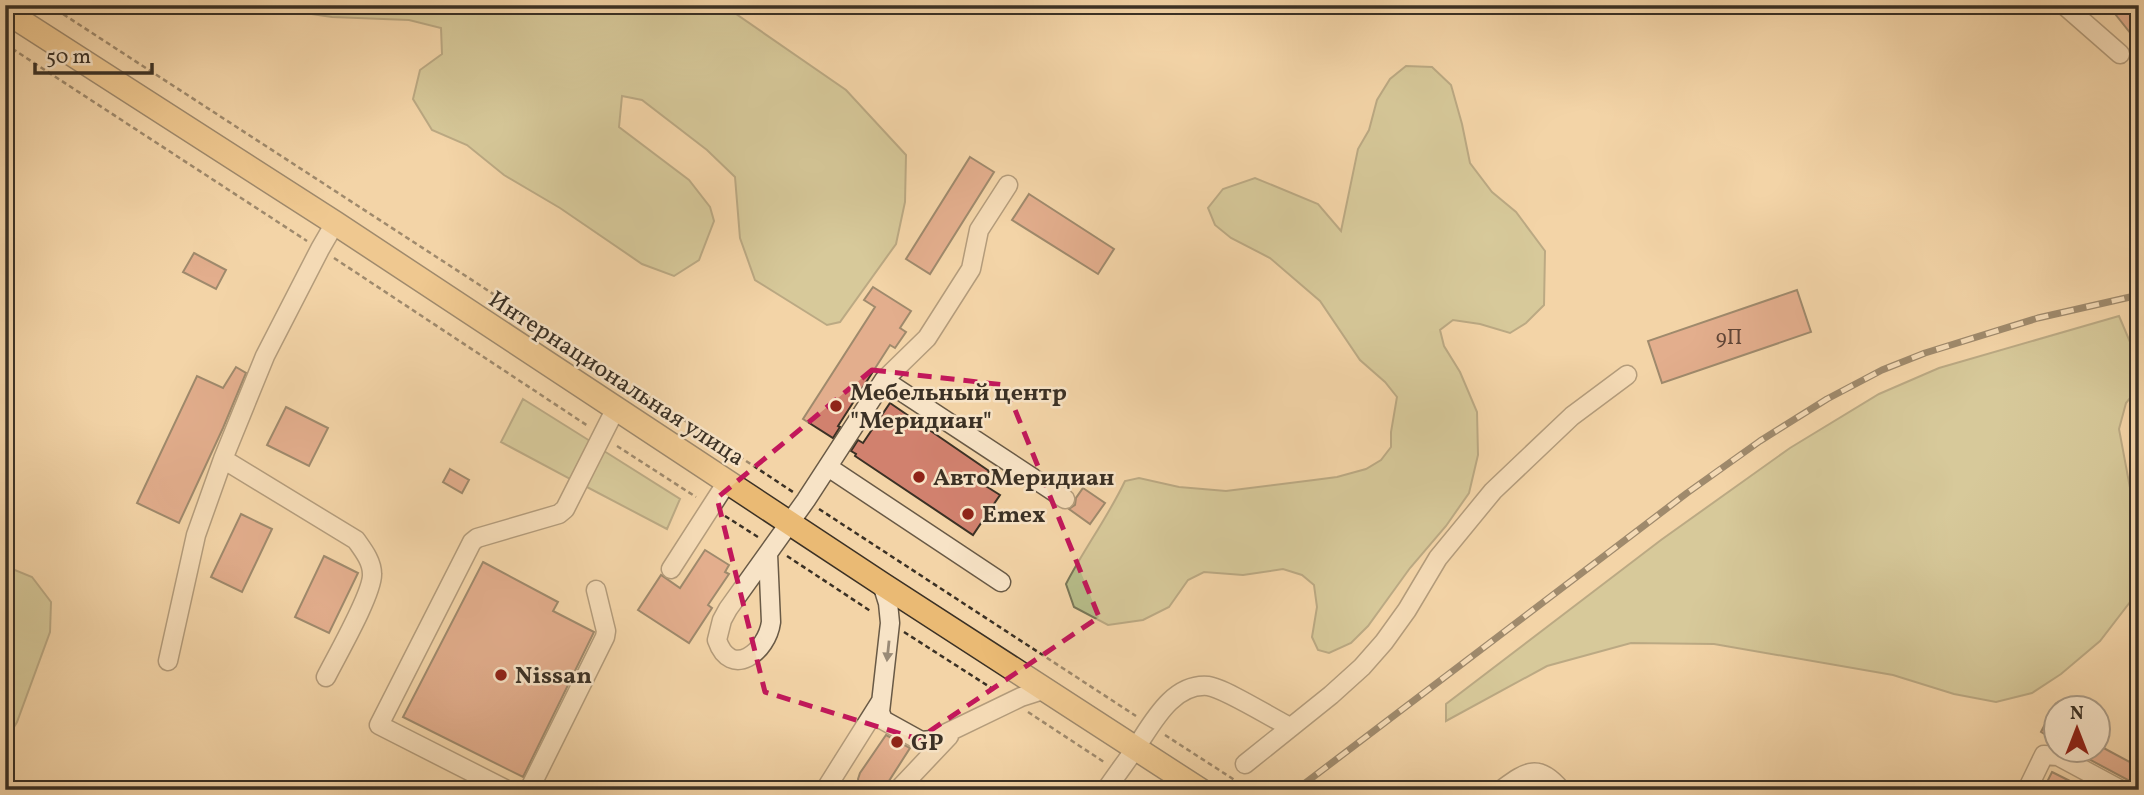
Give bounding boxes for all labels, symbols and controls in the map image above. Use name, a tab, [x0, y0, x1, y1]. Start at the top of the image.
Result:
scale bar	[35, 32, 152, 76]
text: 50 m	[46, 43, 91, 72]
street label: Интернациональная улица	[481, 284, 751, 476]
house number: 9П	[1716, 324, 1742, 353]
place label: Мебельный центр "Меридиан"	[850, 377, 1067, 439]
marker: Мебельный центр "Меридиан"	[828, 398, 844, 414]
place label: АвтоМеридиан	[933, 462, 1114, 496]
marker: АвтоМеридиан	[911, 469, 927, 485]
place label: Emex	[982, 499, 1046, 533]
marker: Emex	[960, 506, 976, 522]
one-way arrow	[883, 640, 894, 662]
place label: Nissan	[515, 660, 592, 694]
marker: Nissan	[493, 667, 509, 683]
north arrow	[2042, 694, 2112, 764]
text: N	[2070, 701, 2084, 727]
place label: GP	[911, 727, 943, 761]
marker: GP	[889, 734, 905, 750]

